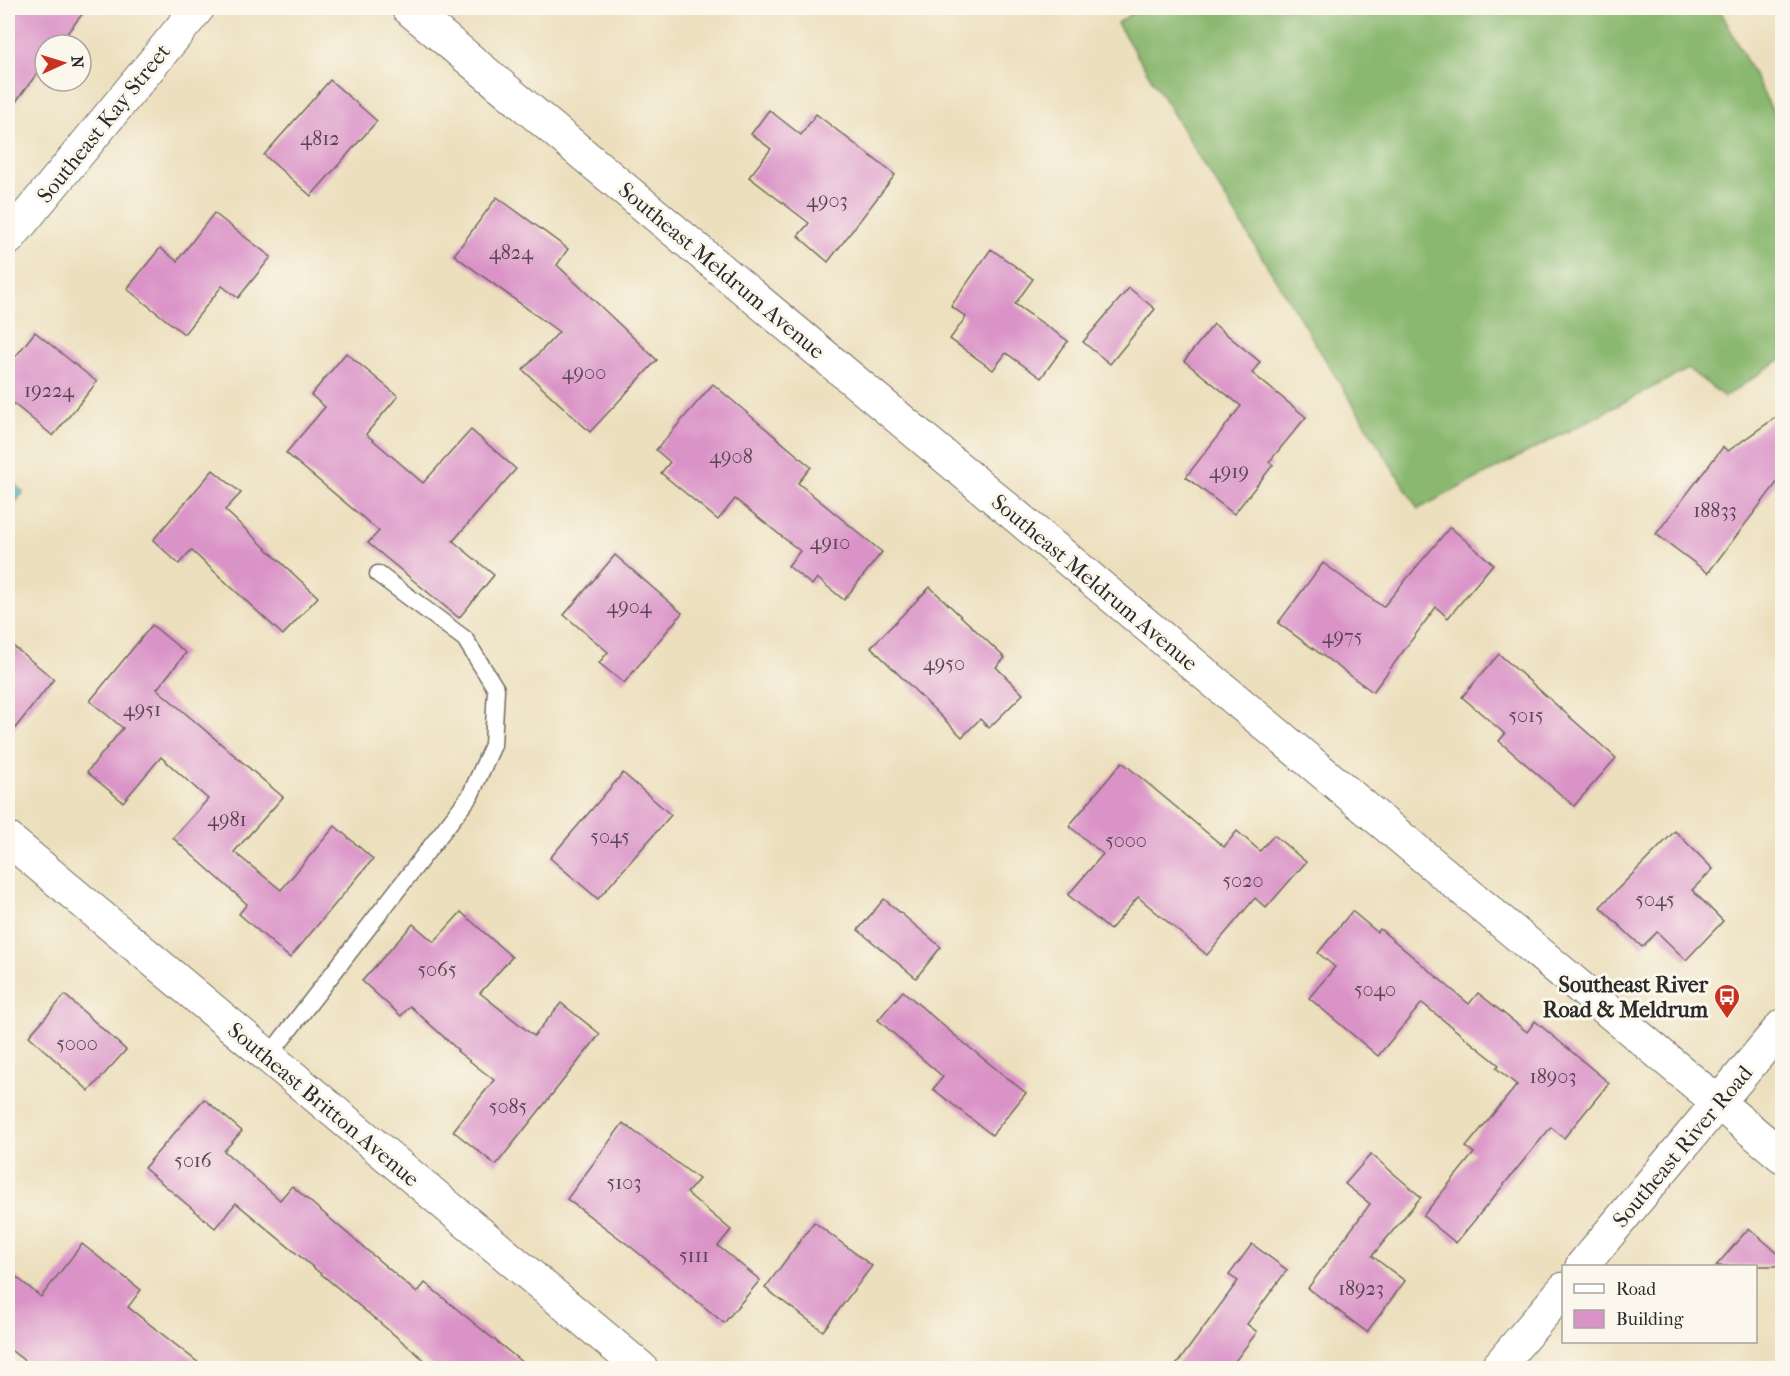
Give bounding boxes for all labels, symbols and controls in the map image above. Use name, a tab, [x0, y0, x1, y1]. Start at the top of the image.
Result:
north arrow	[33, 33, 93, 93]
street label: Southeast Kay Street	[32, 39, 176, 208]
text: N	[68, 55, 87, 70]
house number: 4812	[300, 127, 340, 150]
street label: Southeast Meldrum Avenue	[613, 177, 830, 365]
house number: 4903	[806, 189, 848, 212]
house number: 4824	[489, 241, 534, 264]
house number: 4900	[562, 361, 606, 384]
house number: 19224	[24, 379, 75, 402]
house number: 4908	[709, 445, 753, 468]
house number: 4919	[1209, 460, 1249, 483]
street label: Southeast Meldrum Avenue	[986, 489, 1203, 677]
house number: 18833	[1693, 499, 1737, 522]
house number: 4910	[810, 531, 850, 554]
house number: 4904	[607, 595, 653, 618]
house number: 4975	[1322, 625, 1362, 648]
house number: 4950	[923, 652, 965, 675]
house number: 4951	[123, 698, 161, 721]
house number: 5015	[1508, 704, 1544, 727]
house number: 4981	[207, 808, 247, 831]
house number: 5045	[590, 825, 630, 848]
house number: 5000	[1105, 829, 1147, 852]
house number: 5020	[1223, 869, 1263, 892]
house number: 5045	[1635, 888, 1675, 911]
house number: 5065	[417, 958, 457, 981]
place label: Southeast River Road & Meldrum	[1543, 972, 1709, 1023]
house number: 5040	[1354, 978, 1396, 1001]
bus stop icon: Southeast River Road & Meldrum	[1712, 982, 1742, 1020]
street label: Southeast Britton Avenue	[222, 1017, 424, 1193]
house number: 5000	[56, 1032, 98, 1055]
street label: Southeast River Road	[1608, 1060, 1759, 1233]
house number: 18903	[1530, 1065, 1576, 1088]
house number: 5085	[489, 1095, 527, 1118]
house number: 5016	[174, 1149, 212, 1172]
house number: 5103	[607, 1171, 641, 1194]
house number: 5111	[679, 1244, 709, 1267]
legend	[1562, 1265, 1757, 1343]
house number: 18923	[1338, 1277, 1384, 1300]
text: Road	[1616, 1279, 1656, 1300]
text: Building	[1616, 1309, 1684, 1330]

